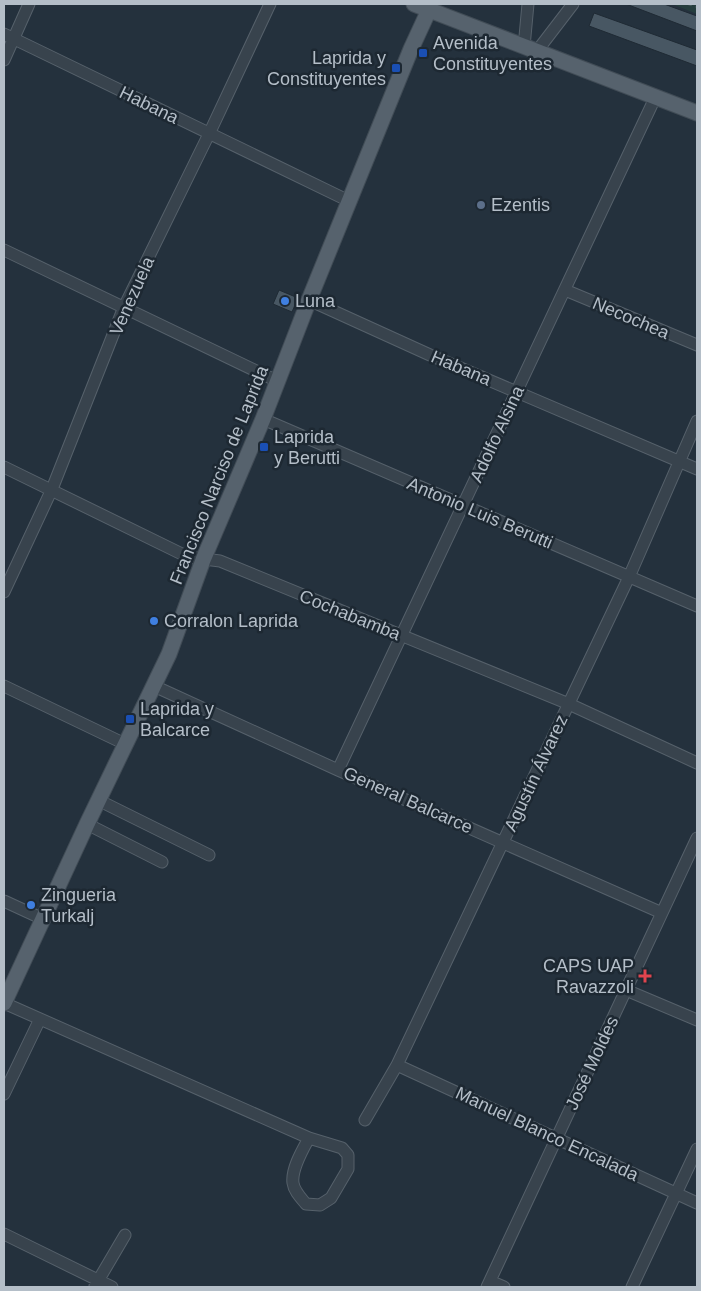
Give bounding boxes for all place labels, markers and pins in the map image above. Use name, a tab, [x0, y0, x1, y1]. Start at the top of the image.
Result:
place label: Avenida Constituyentes	[433, 33, 552, 74]
marker: Avenida Constituyentes	[417, 47, 429, 59]
place label: Laprida y Constituyentes	[267, 48, 386, 89]
marker: Laprida y Constituyentes	[390, 62, 402, 74]
place label: Ezentis	[491, 195, 550, 215]
marker: Ezentis	[475, 199, 487, 211]
place label: Luna	[295, 291, 336, 311]
marker: Luna	[279, 295, 291, 307]
place label: Laprida y Berutti	[274, 427, 340, 468]
marker: Laprida y Berutti	[258, 441, 270, 453]
place label: Corralon Laprida	[164, 611, 299, 631]
marker: Corralon Laprida	[148, 615, 160, 627]
place label: Laprida y Balcarce	[140, 699, 214, 740]
marker: Laprida y Balcarce	[124, 713, 136, 725]
place label: Zingueria Turkalj	[41, 885, 117, 926]
marker: Zingueria Turkalj	[25, 899, 37, 911]
place label: CAPS UAP Ravazzoli	[543, 956, 634, 997]
marker: CAPS UAP Ravazzoli	[638, 969, 652, 983]

